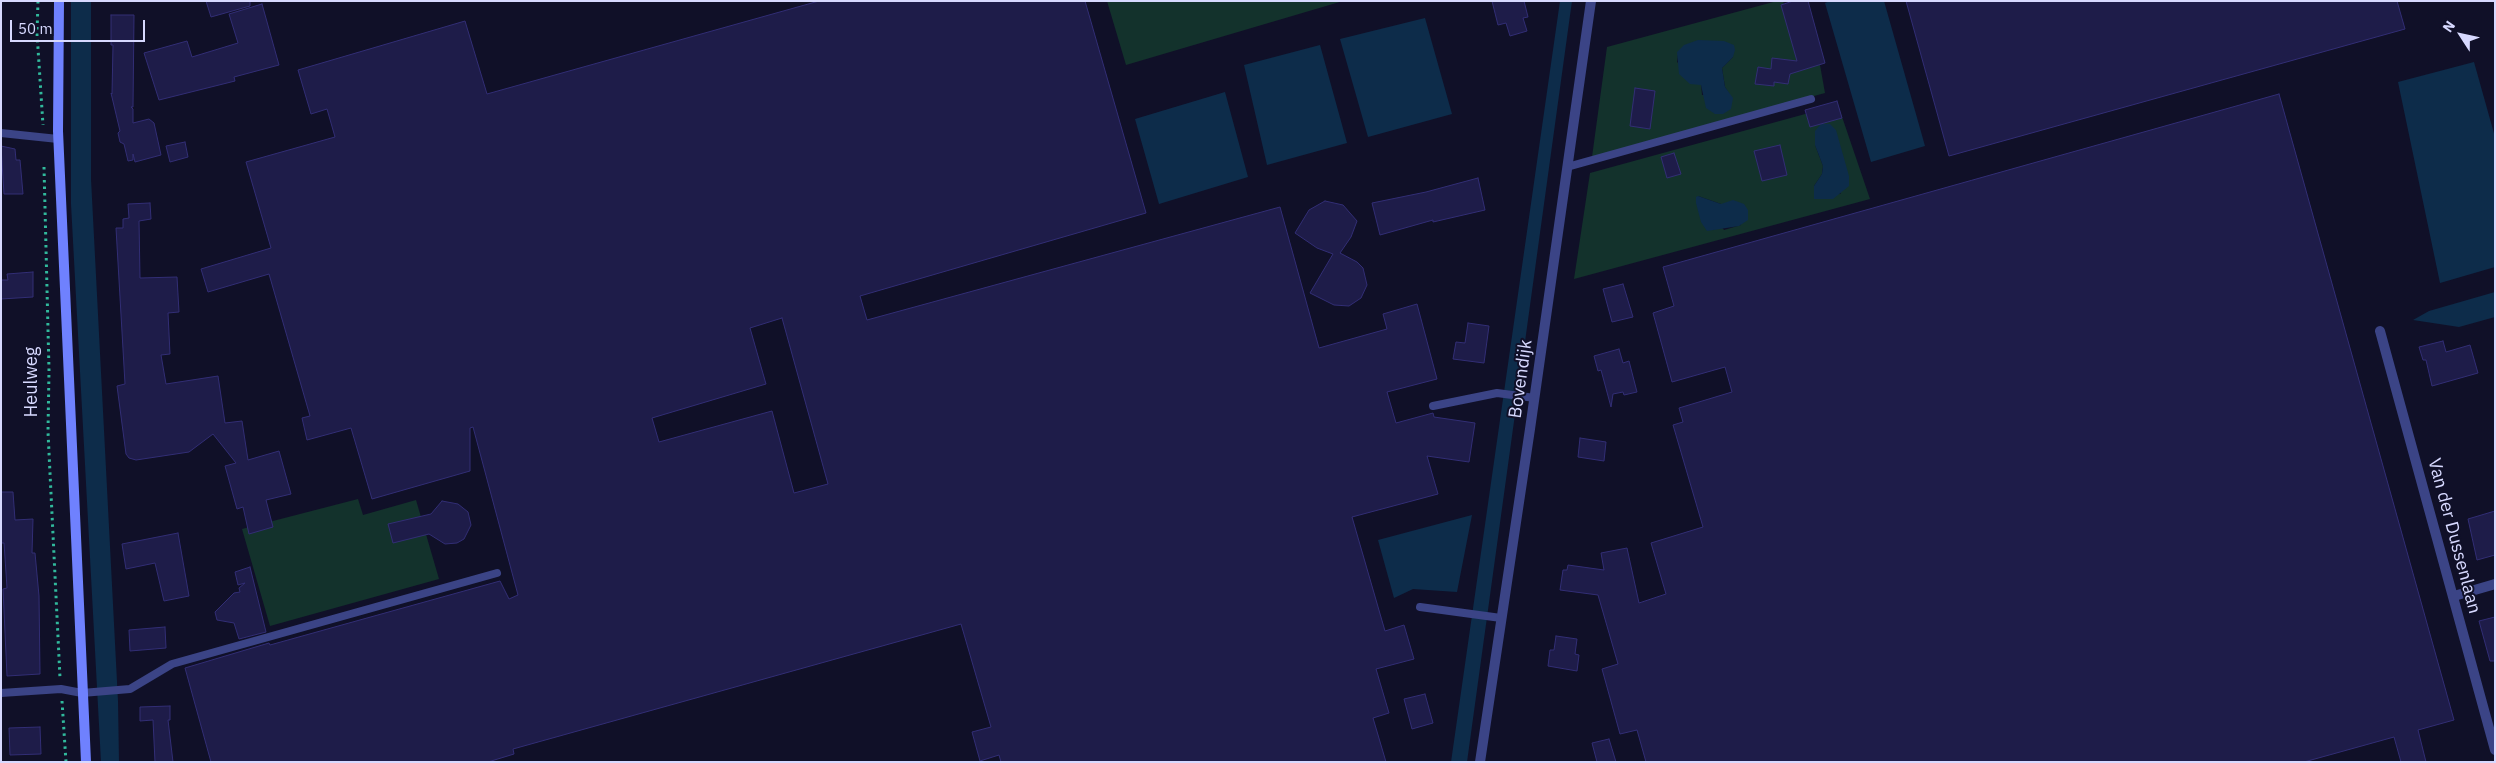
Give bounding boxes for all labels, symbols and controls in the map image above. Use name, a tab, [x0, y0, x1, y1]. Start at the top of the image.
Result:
scale bar	[12, 10, 148, 42]
north arrow	[2436, 10, 2486, 60]
text: N	[2438, 17, 2459, 36]
text: 50 m	[18, 19, 53, 38]
street label: Bovendijk	[1505, 338, 1537, 420]
street label: Heulweg	[21, 347, 43, 417]
street label: Van der Dussenlaan	[2423, 456, 2485, 616]

